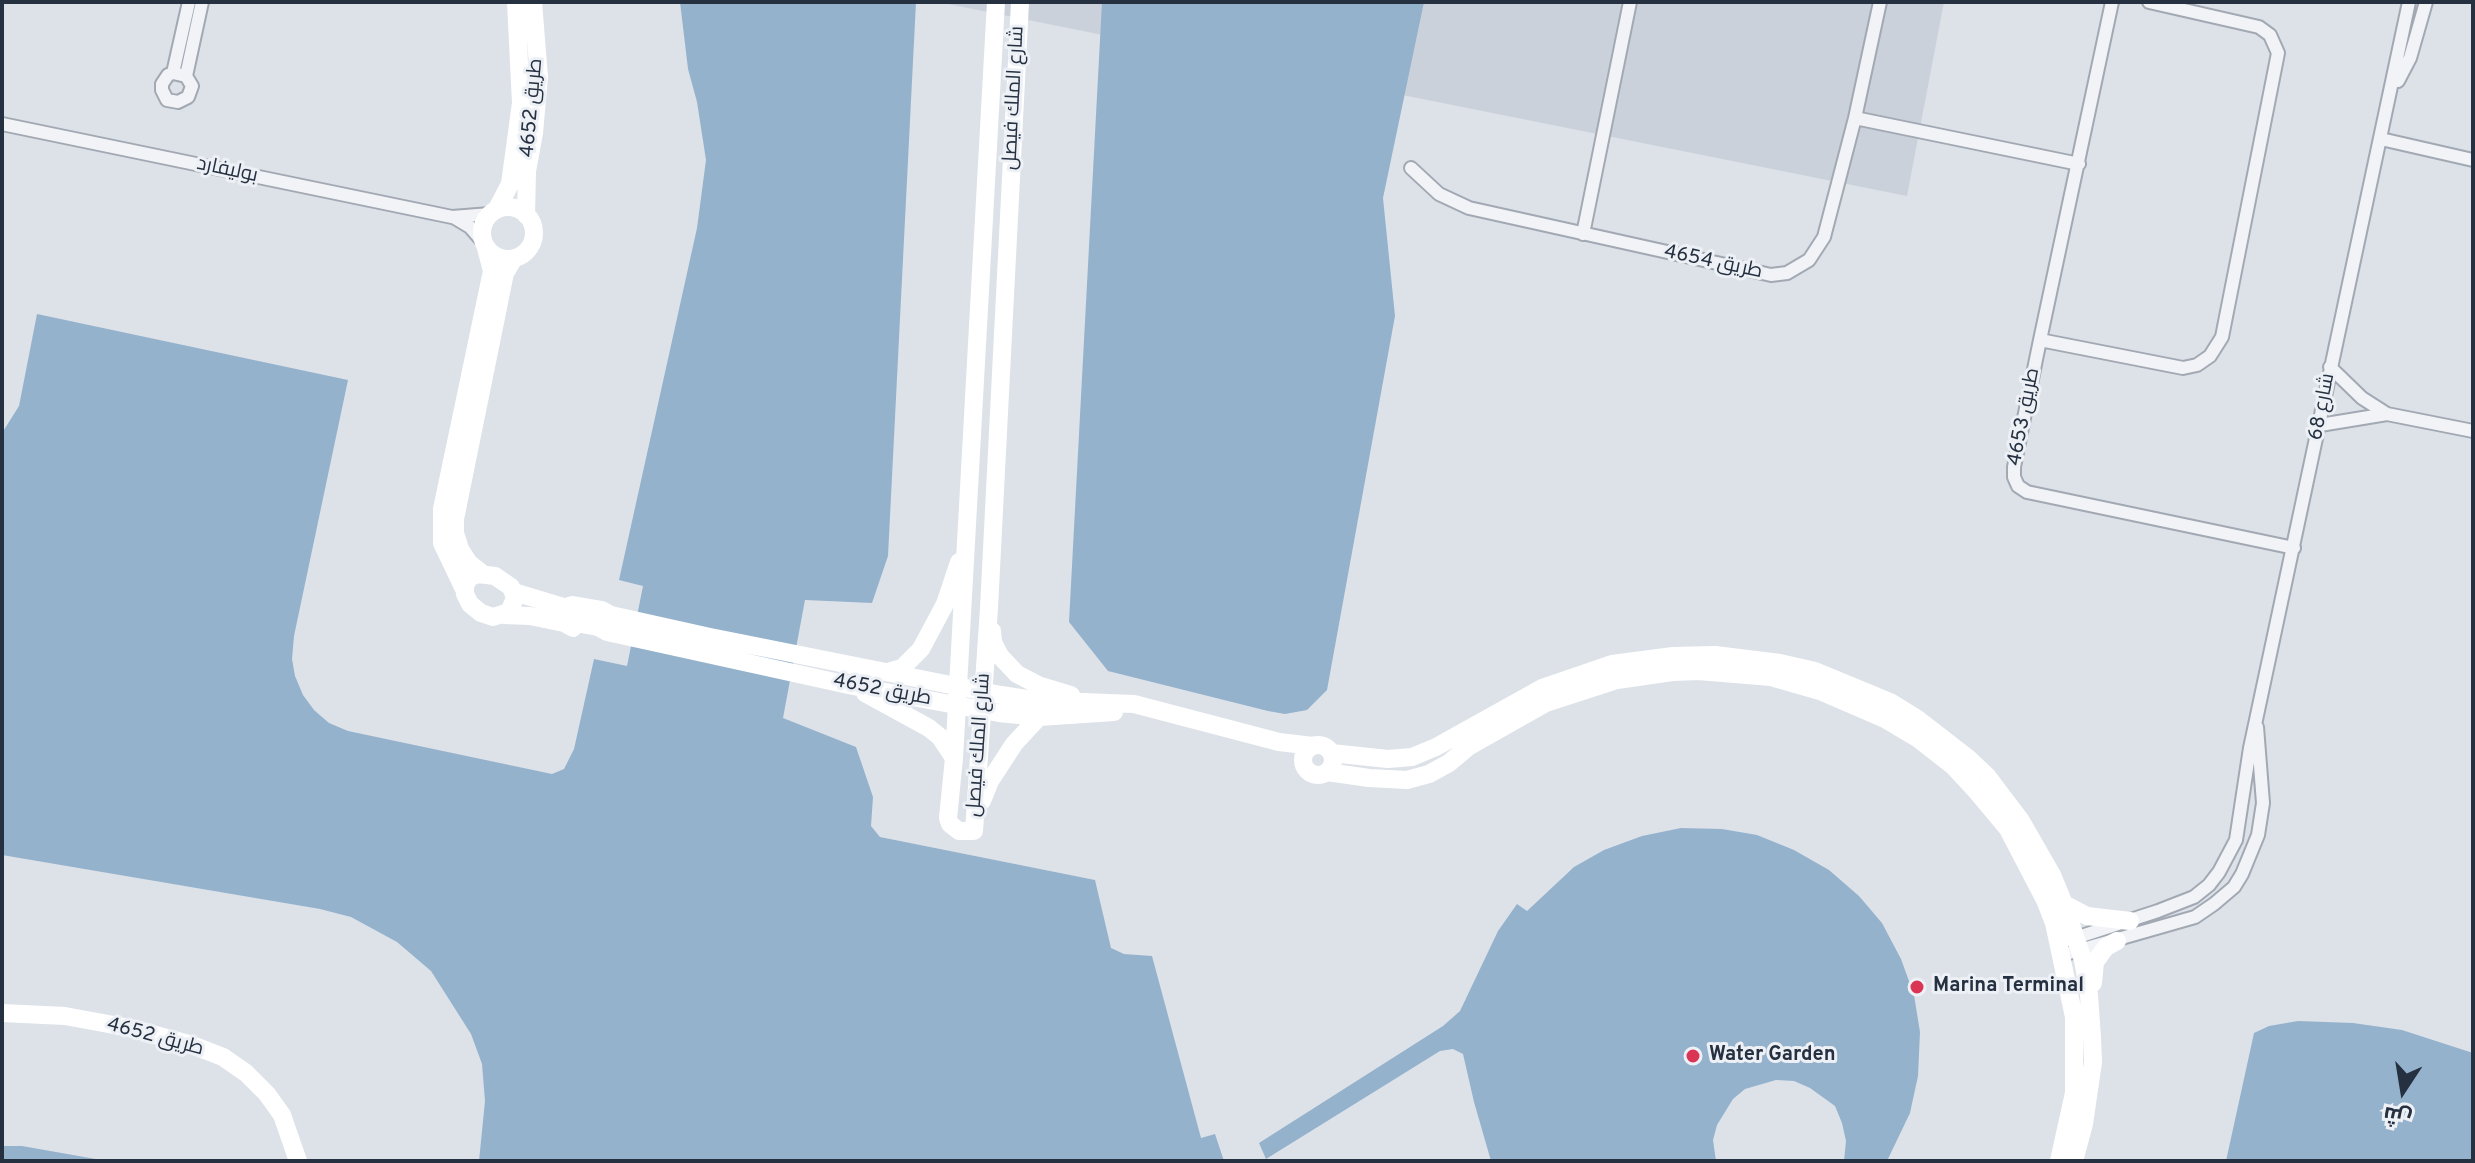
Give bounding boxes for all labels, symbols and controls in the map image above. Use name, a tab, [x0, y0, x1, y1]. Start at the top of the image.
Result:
street label: شارع الملك فيصل	[999, 25, 1031, 171]
street label: طريق 4652	[517, 57, 549, 159]
street label: بوليفارد	[194, 153, 260, 189]
street label: طريق 4654	[1662, 241, 1764, 285]
street label: طريق 4653	[2004, 366, 2046, 468]
street label: شارع 68	[2305, 372, 2341, 442]
street label: طريق 4652	[831, 670, 933, 712]
street label: شارع الملك فيصل	[963, 672, 997, 818]
place label: Marina Terminal	[1933, 975, 2084, 999]
marker: Marina Terminal	[1908, 978, 1926, 996]
street label: طريق 4652	[104, 1014, 206, 1062]
place label: Water Garden	[1709, 1044, 1836, 1068]
marker: Water Garden	[1684, 1047, 1702, 1065]
north arrow	[2363, 1051, 2443, 1131]
text: ش	[2381, 1099, 2415, 1131]

